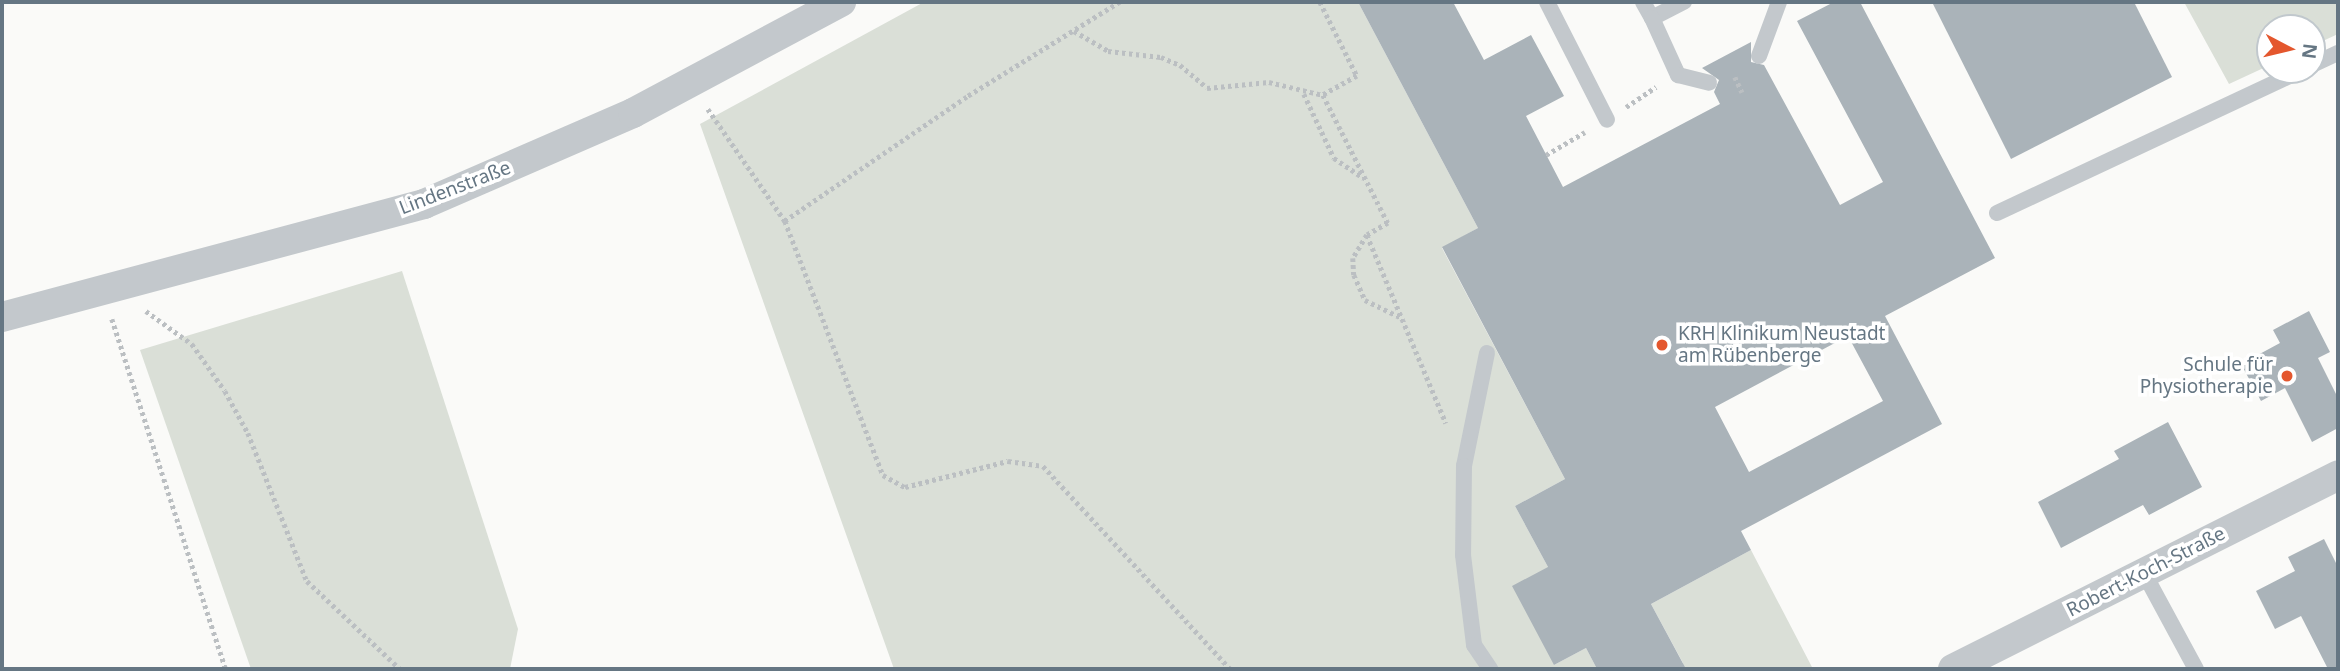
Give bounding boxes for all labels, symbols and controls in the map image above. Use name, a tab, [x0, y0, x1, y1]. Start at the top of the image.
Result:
north arrow	[2256, 14, 2326, 84]
text: N	[2296, 42, 2324, 61]
street label: Lindenstraße	[396, 156, 514, 220]
place label: KRH Klinikum Neustadt am Rübenberge	[1678, 323, 1885, 367]
marker: KRH Klinikum Neustadt am Rübenberge	[1652, 335, 1672, 355]
place label: Schule für Physiotherapie	[2140, 354, 2273, 398]
marker: Schule für Physiotherapie	[2279, 368, 2295, 384]
street label: Robert-Koch-Straße	[2063, 522, 2229, 622]

